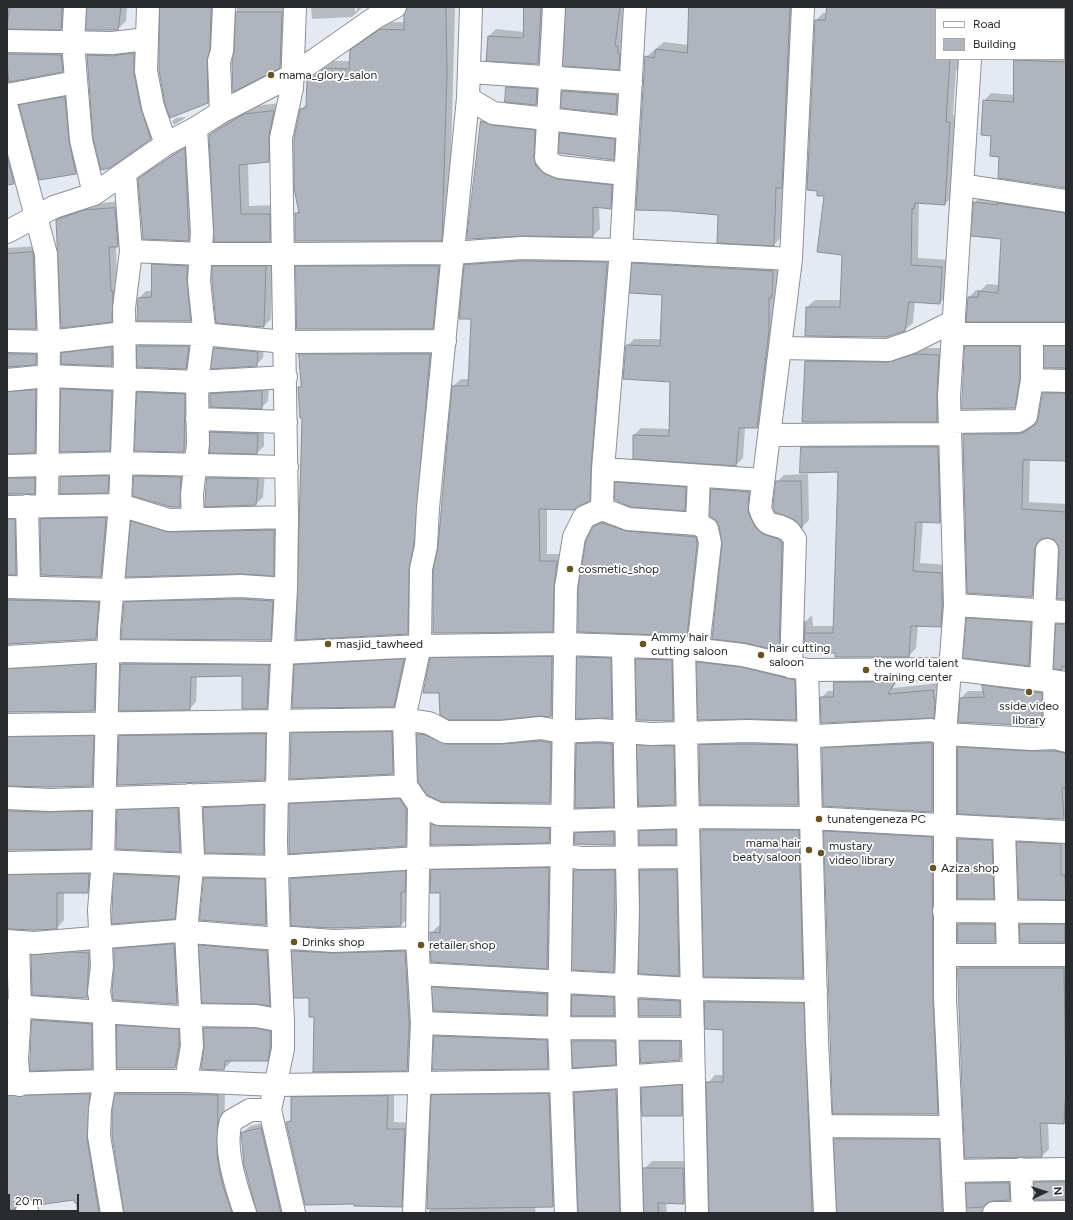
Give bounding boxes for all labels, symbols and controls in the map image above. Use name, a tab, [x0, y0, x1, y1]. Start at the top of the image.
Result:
legend	[935, 8, 1065, 60]
text: Road	[973, 17, 1001, 31]
text: Building	[973, 37, 1016, 51]
place label: mama_glory_salon	[279, 68, 377, 82]
marker: mama_glory_salon	[266, 70, 276, 80]
place label: cosmetic_shop	[578, 562, 659, 576]
marker: cosmetic_shop	[565, 564, 575, 574]
place label: Ammy hair cutting saloon	[651, 630, 728, 658]
place label: masjid_tawheed	[336, 637, 423, 651]
marker: masjid_tawheed	[323, 639, 333, 649]
marker: Ammy hair cutting saloon	[638, 639, 648, 649]
place label: hair cutting saloon	[769, 641, 830, 669]
marker: hair cutting saloon	[756, 650, 766, 660]
place label: the world talent training center	[874, 656, 959, 684]
marker: the world talent training center	[861, 665, 871, 675]
marker: sside video library	[1024, 687, 1034, 697]
place label: sside video library	[999, 699, 1059, 727]
place label: tunatengeneza PC	[827, 812, 926, 826]
marker: tunatengeneza PC	[814, 814, 824, 824]
place label: mama hair beaty saloon	[733, 836, 801, 864]
place label: mustary video library	[829, 839, 895, 867]
marker: mama hair beaty saloon	[804, 845, 814, 855]
marker: mustary video library	[816, 848, 826, 858]
place label: Aziza shop	[941, 861, 999, 875]
marker: Aziza shop	[928, 863, 938, 873]
place label: Drinks shop	[302, 935, 365, 949]
marker: Drinks shop	[289, 937, 299, 947]
place label: retailer shop	[429, 938, 496, 952]
marker: retailer shop	[416, 940, 426, 950]
north arrow	[1025, 1172, 1065, 1212]
scale bar	[10, 1186, 81, 1212]
text: N	[1051, 1186, 1064, 1196]
text: 20 m	[15, 1194, 43, 1208]

